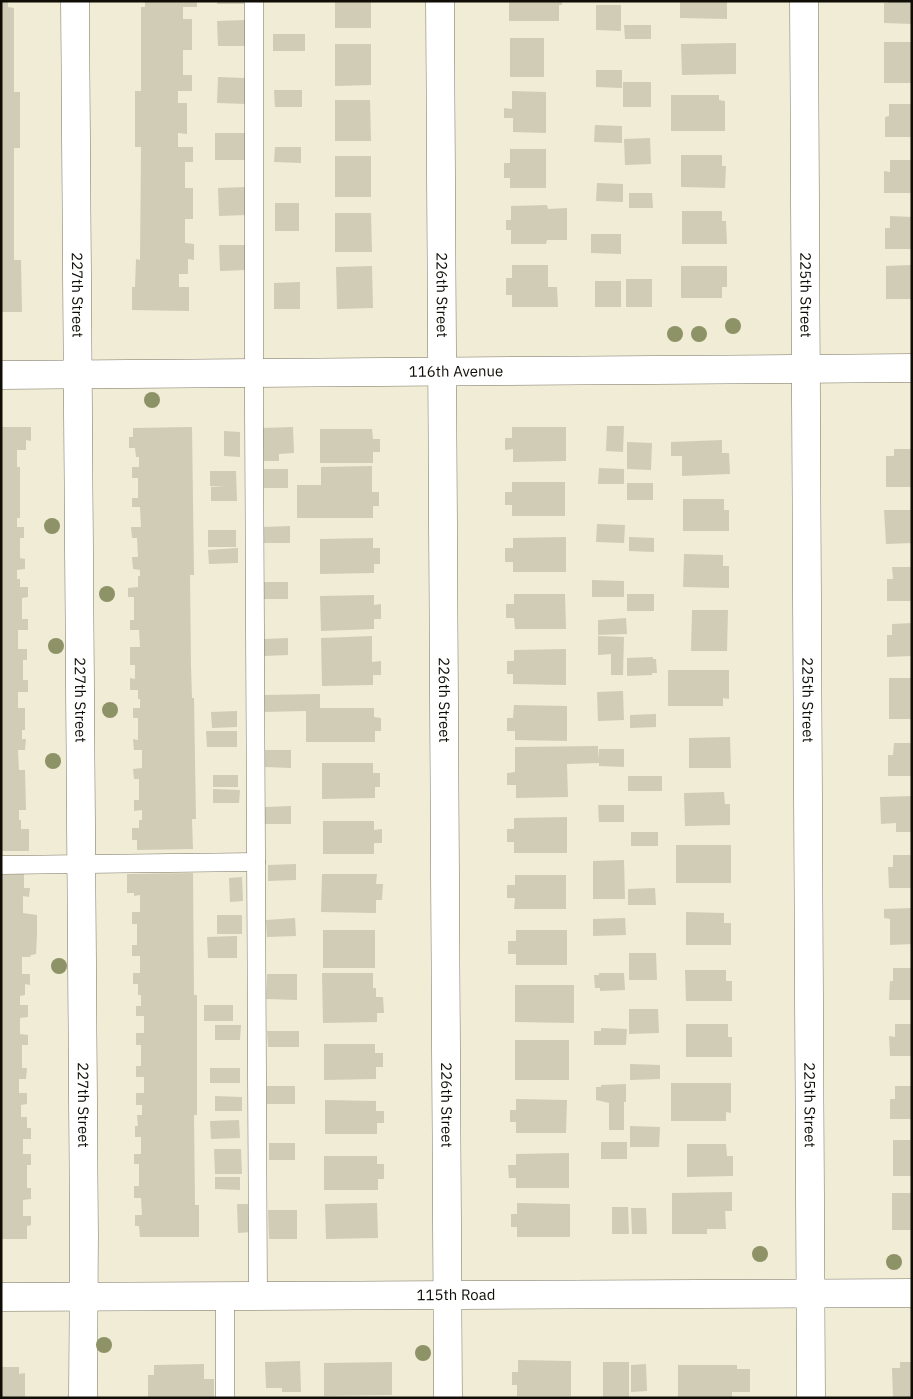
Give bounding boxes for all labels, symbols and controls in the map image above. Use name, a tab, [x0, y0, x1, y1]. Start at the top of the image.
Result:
street label: 227th Street	[68, 252, 87, 338]
street label: 226th Street	[432, 252, 452, 338]
street label: 225th Street	[796, 252, 816, 338]
street label: 116th Avenue	[409, 361, 503, 381]
street label: 227th Street	[71, 657, 90, 743]
street label: 226th Street	[435, 657, 454, 743]
street label: 225th Street	[798, 657, 818, 743]
street label: 227th Street	[74, 1062, 93, 1148]
street label: 226th Street	[437, 1062, 457, 1148]
street label: 225th Street	[800, 1062, 820, 1148]
street label: 115th Road	[416, 1285, 495, 1304]

